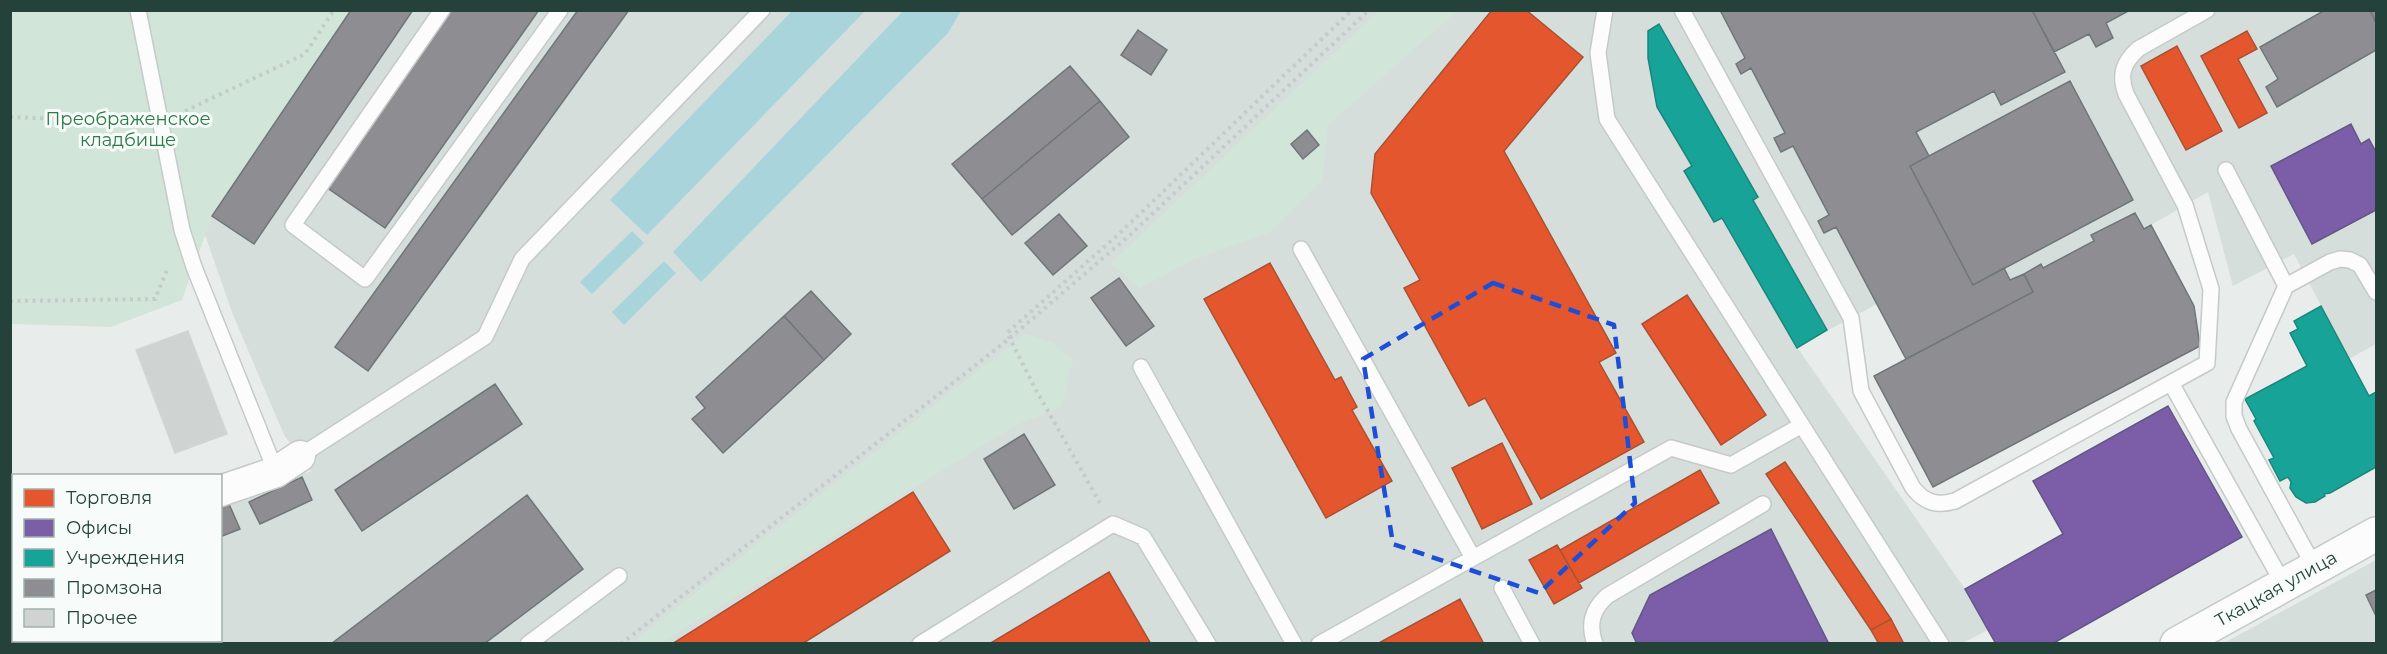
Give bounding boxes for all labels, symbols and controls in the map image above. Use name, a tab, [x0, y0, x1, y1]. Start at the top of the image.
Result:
park label: Преображенское кладбище	[45, 108, 211, 151]
legend	[12, 474, 222, 642]
text: Торговля	[66, 487, 152, 509]
text: Офисы	[66, 517, 132, 539]
street label: Ткацкая улица	[2211, 546, 2341, 632]
text: Учреждения	[66, 547, 185, 569]
text: Промзона	[66, 577, 163, 599]
text: Прочее	[66, 607, 138, 629]

